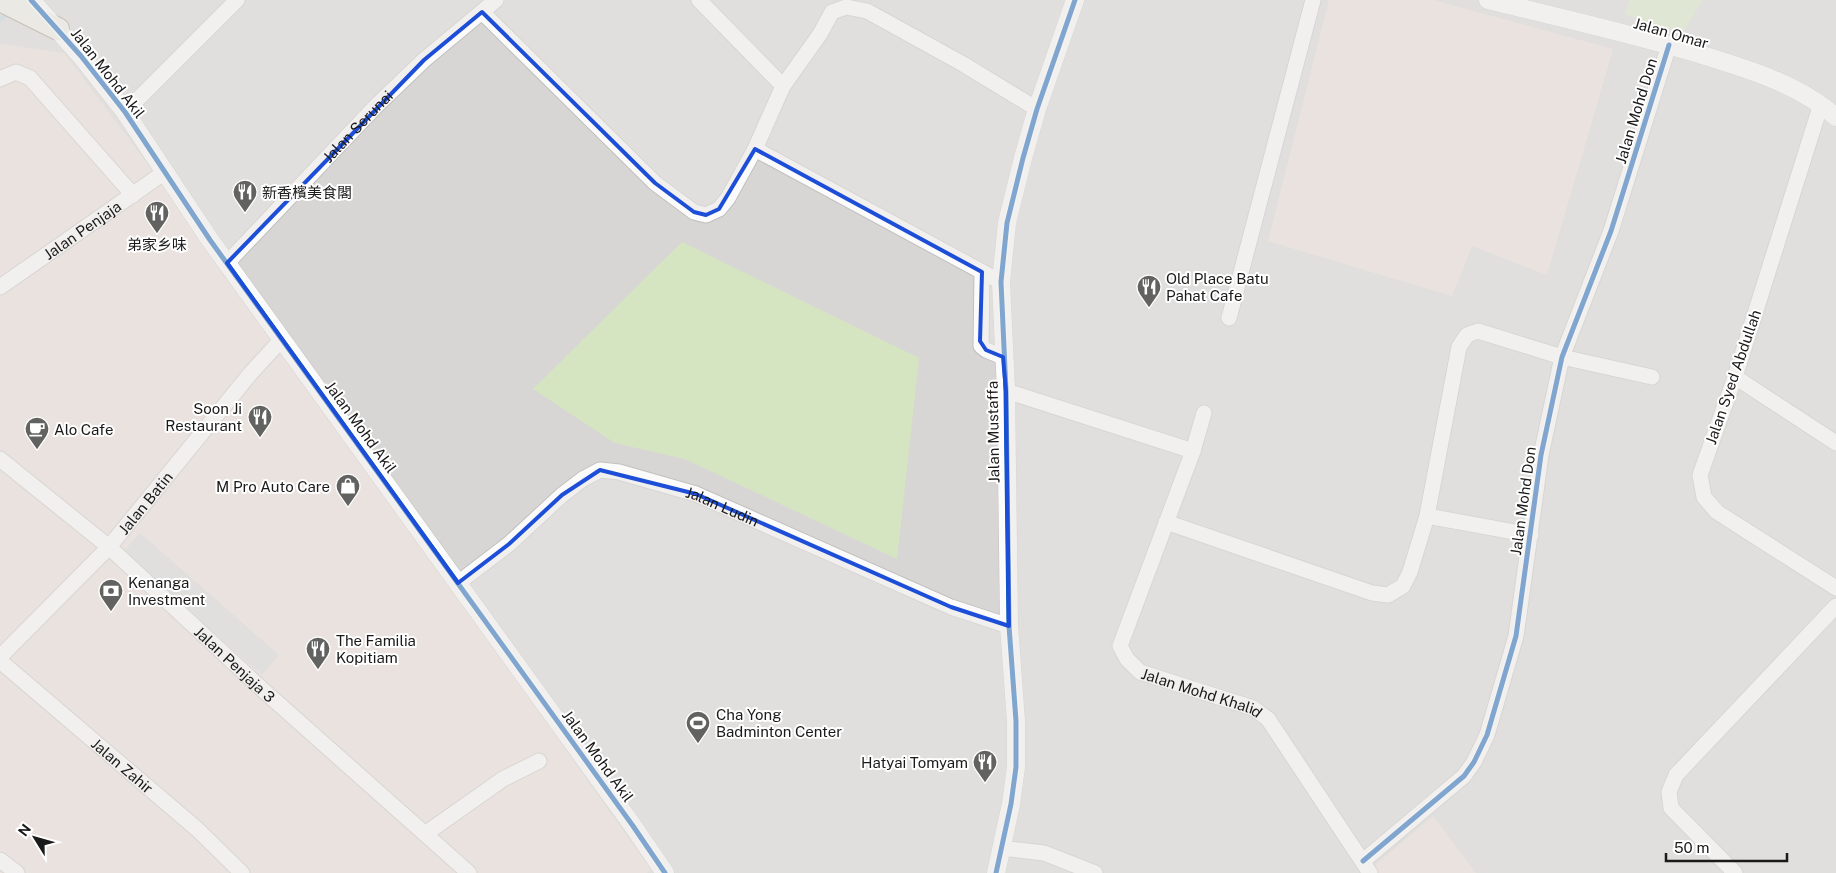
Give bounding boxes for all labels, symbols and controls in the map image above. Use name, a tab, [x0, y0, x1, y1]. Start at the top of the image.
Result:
street label: Jalan Omar	[1632, 14, 1711, 52]
street label: Jalan Mohd Akil	[68, 25, 148, 121]
street label: Jalan Mohd Don	[1612, 56, 1660, 166]
street label: Jalan Serunai	[319, 87, 396, 166]
restaurant icon: 新香檳美食閣	[232, 179, 258, 213]
place label: 新香檳美食閣	[262, 184, 352, 201]
street label: Jalan Penjaja	[40, 197, 124, 263]
restaurant icon: 弟家乡味	[144, 200, 170, 234]
place label: 弟家乡味	[127, 236, 187, 253]
place label: Old Place Batu Pahat Cafe	[1166, 270, 1269, 304]
restaurant icon: Old Place Batu Pahat Cafe	[1136, 274, 1162, 308]
street label: Jalan Syed Abdullah	[1702, 307, 1764, 447]
street label: Jalan Mohd Akil	[322, 378, 400, 476]
street label: Jalan Mustaffa	[984, 381, 1002, 483]
place label: Soon Ji Restaurant	[165, 400, 242, 434]
restaurant icon: Soon Ji Restaurant	[247, 404, 273, 438]
cafe icon: Alo Cafe	[24, 416, 50, 450]
place label: Alo Cafe	[54, 421, 113, 438]
street label: Jalan Mohd Don	[1507, 446, 1539, 556]
street label: Jalan Batin	[115, 468, 176, 537]
shop icon: M Pro Auto Care	[335, 473, 361, 507]
place label: M Pro Auto Care	[216, 478, 330, 495]
street label: Jalan Ludin	[684, 483, 761, 529]
place label: Kenanga Investment	[128, 574, 206, 608]
bank icon: Kenanga Investment	[98, 578, 124, 612]
street label: Jalan Penjaja 3	[191, 623, 279, 705]
place label: The Familia Kopitiam	[336, 632, 416, 666]
restaurant icon: The Familia Kopitiam	[305, 636, 331, 670]
street label: Jalan Mohd Khalid	[1139, 664, 1266, 721]
place label: Cha Yong Badminton Center	[716, 706, 842, 740]
street label: Jalan Mohd Akil	[559, 707, 637, 805]
sports icon: Cha Yong Badminton Center	[685, 710, 711, 744]
street label: Jalan Zahir	[88, 735, 157, 797]
restaurant icon: Hatyai Tomyam	[972, 749, 998, 783]
place label: Hatyai Tomyam	[861, 754, 968, 771]
north arrow	[10, 813, 60, 863]
text: N	[15, 821, 34, 839]
scale bar	[1666, 830, 1787, 862]
text: 50 m	[1674, 839, 1709, 856]

